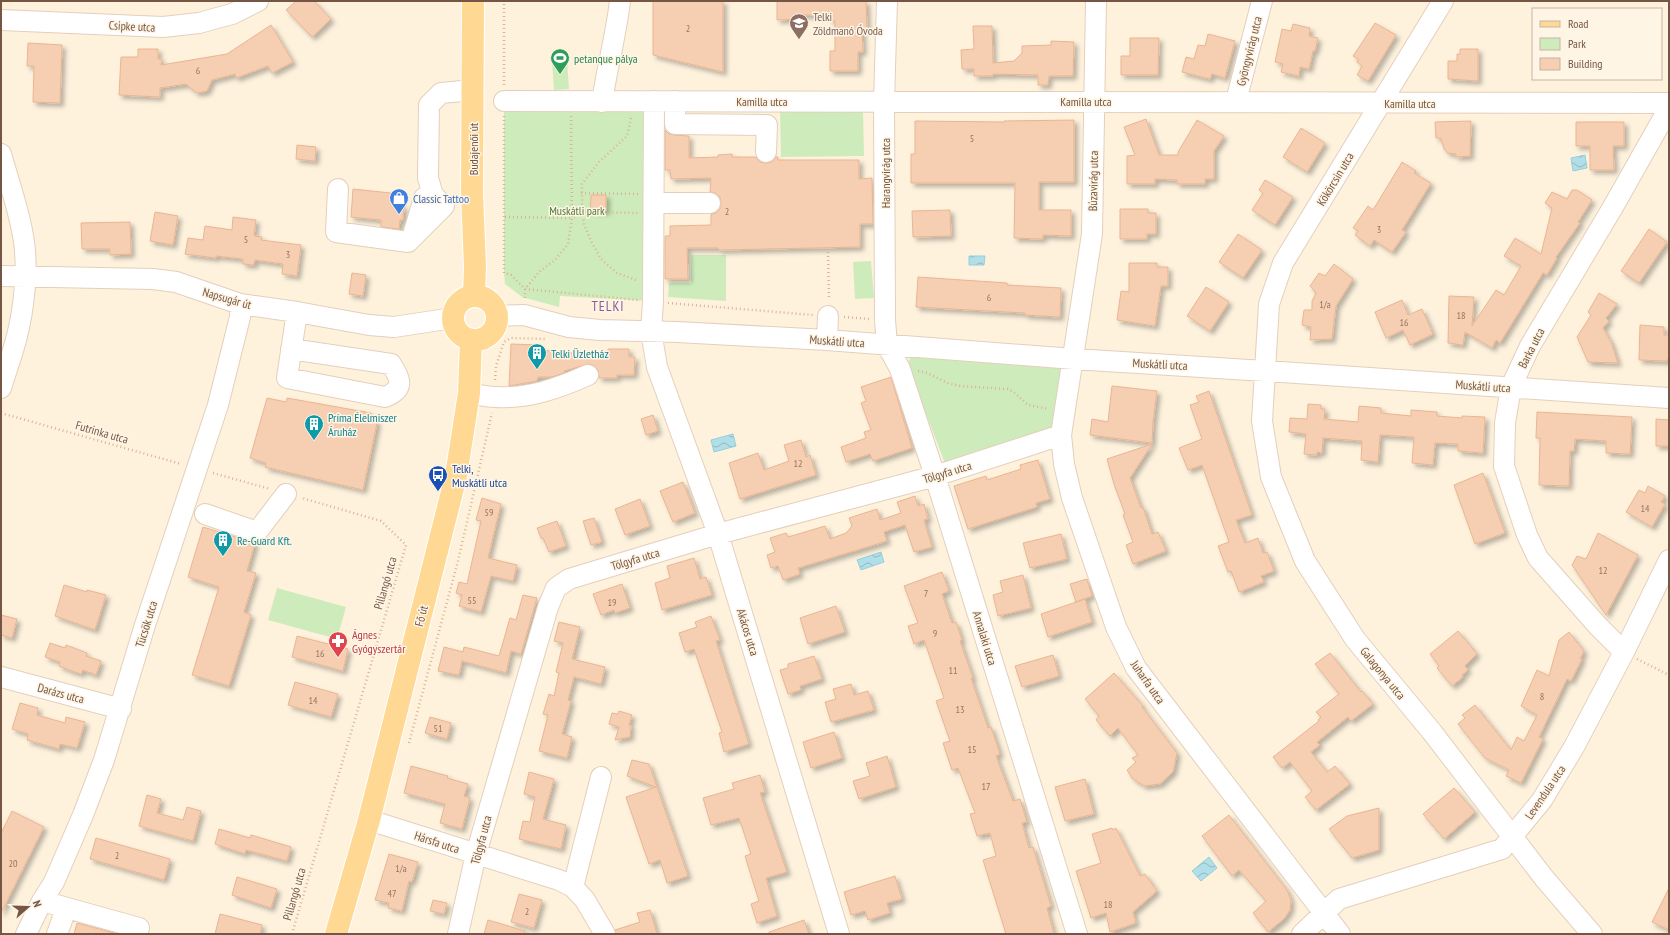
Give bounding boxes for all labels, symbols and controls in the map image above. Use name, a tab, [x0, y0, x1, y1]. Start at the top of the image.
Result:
legend	[1532, 8, 1662, 80]
place label: Telki Zöldmanó Óvoda	[813, 9, 883, 38]
school or university icon: Telki Zöldmanó Óvoda	[788, 12, 810, 40]
street label: Gyöngyvirág utca	[1233, 14, 1265, 87]
text: Road	[1568, 16, 1588, 31]
street label: Csipke utca	[108, 17, 156, 35]
house number: 2	[686, 22, 690, 35]
text: Park	[1568, 36, 1586, 51]
sports icon: petanque pálya	[549, 47, 571, 75]
place label: petanque pálya	[574, 51, 638, 66]
text: Building	[1568, 56, 1603, 71]
house number: 6	[196, 64, 201, 77]
street label: Kamilla utca	[736, 94, 788, 109]
street label: Kamilla utca	[1060, 94, 1112, 109]
street label: Kamilla utca	[1384, 96, 1436, 111]
street label: Budajenői út	[466, 122, 481, 175]
house number: 5	[970, 132, 974, 145]
street label: Harangvirág utca	[878, 138, 893, 208]
street label: Kökörcsin utca	[1313, 149, 1357, 209]
street label: Búzavirág utca	[1085, 150, 1101, 211]
shop icon: Classic Tattoo	[388, 187, 410, 215]
place label: Classic Tattoo	[413, 191, 469, 206]
park label: Muskátli park	[549, 203, 605, 218]
house number: 2	[725, 205, 729, 218]
house number: 3	[1377, 223, 1381, 236]
house number: 5	[244, 233, 248, 246]
house number: 3	[286, 248, 290, 261]
street label: Napsugár út	[201, 284, 254, 312]
house number: 6	[987, 291, 992, 304]
district label: TELKI	[591, 297, 625, 315]
house number: 1/a	[1319, 298, 1331, 311]
house number: 18	[1457, 309, 1466, 322]
house number: 16	[1400, 316, 1409, 329]
street label: Barka utca	[1515, 325, 1548, 371]
street label: Muskátli utca	[809, 332, 865, 350]
building icon: Telki Üzletház	[526, 342, 548, 370]
place label: Telki Üzletház	[551, 346, 609, 361]
street label: Muskátli utca	[1132, 355, 1188, 373]
street label: Muskátli utca	[1455, 377, 1511, 395]
place label: Príma Élelmiszer Áruház	[328, 410, 397, 439]
building icon: Príma Élelmiszer Áruház	[303, 413, 325, 441]
street label: Futrinka utca	[74, 417, 130, 447]
house number: 12	[794, 457, 803, 470]
street label: Tölgyfa utca	[921, 457, 973, 486]
place label: Telki, Muskátli utca	[452, 461, 507, 490]
bus stop icon: Telki, Muskátli utca	[427, 464, 449, 492]
house number: 14	[1641, 502, 1650, 515]
house number: 59	[485, 506, 494, 519]
building icon: Re-Guard Kft.	[212, 529, 234, 557]
place label: Re-Guard Kft.	[237, 533, 292, 548]
street label: Tölgyfa utca	[609, 544, 661, 573]
street label: Pillangó utca	[370, 555, 400, 611]
house number: 12	[1599, 564, 1608, 577]
house number: 7	[924, 587, 928, 600]
house number: 55	[468, 594, 477, 607]
house number: 19	[608, 596, 617, 609]
street label: Tücsök utca	[132, 599, 160, 649]
street label: Fő út	[411, 603, 431, 628]
street label: Akácos utca	[734, 607, 762, 658]
street label: Annalaki utca	[970, 609, 1000, 667]
place label: Ágnes Gyógyszertár	[352, 627, 406, 656]
house number: 9	[933, 627, 937, 640]
pharmacy icon: Ágnes Gyógyszertár	[327, 630, 349, 658]
street label: Galagonya utca	[1357, 644, 1409, 702]
house number: 16	[316, 647, 325, 660]
street label: Juharfa utca	[1127, 657, 1168, 707]
house number: 11	[949, 664, 958, 677]
street label: Darázs utca	[36, 680, 86, 706]
house number: 8	[1540, 690, 1544, 703]
house number: 14	[309, 694, 318, 707]
house number: 13	[956, 703, 965, 716]
house number: 51	[434, 722, 443, 735]
house number: 15	[968, 743, 977, 756]
street label: Levendula utca	[1521, 762, 1569, 822]
house number: 17	[982, 780, 991, 793]
street label: Tölgyfa utca	[467, 814, 495, 866]
street label: Hársfa utca	[413, 828, 462, 856]
house number: 2	[115, 849, 119, 862]
house number: 20	[9, 857, 18, 870]
house number: 1/a	[395, 862, 407, 875]
street label: Pillangó utca	[279, 866, 309, 922]
north arrow	[8, 887, 48, 927]
house number: 47	[388, 887, 397, 900]
text: N	[30, 898, 45, 909]
house number: 18	[1104, 898, 1113, 911]
house number: 2	[525, 905, 529, 918]

